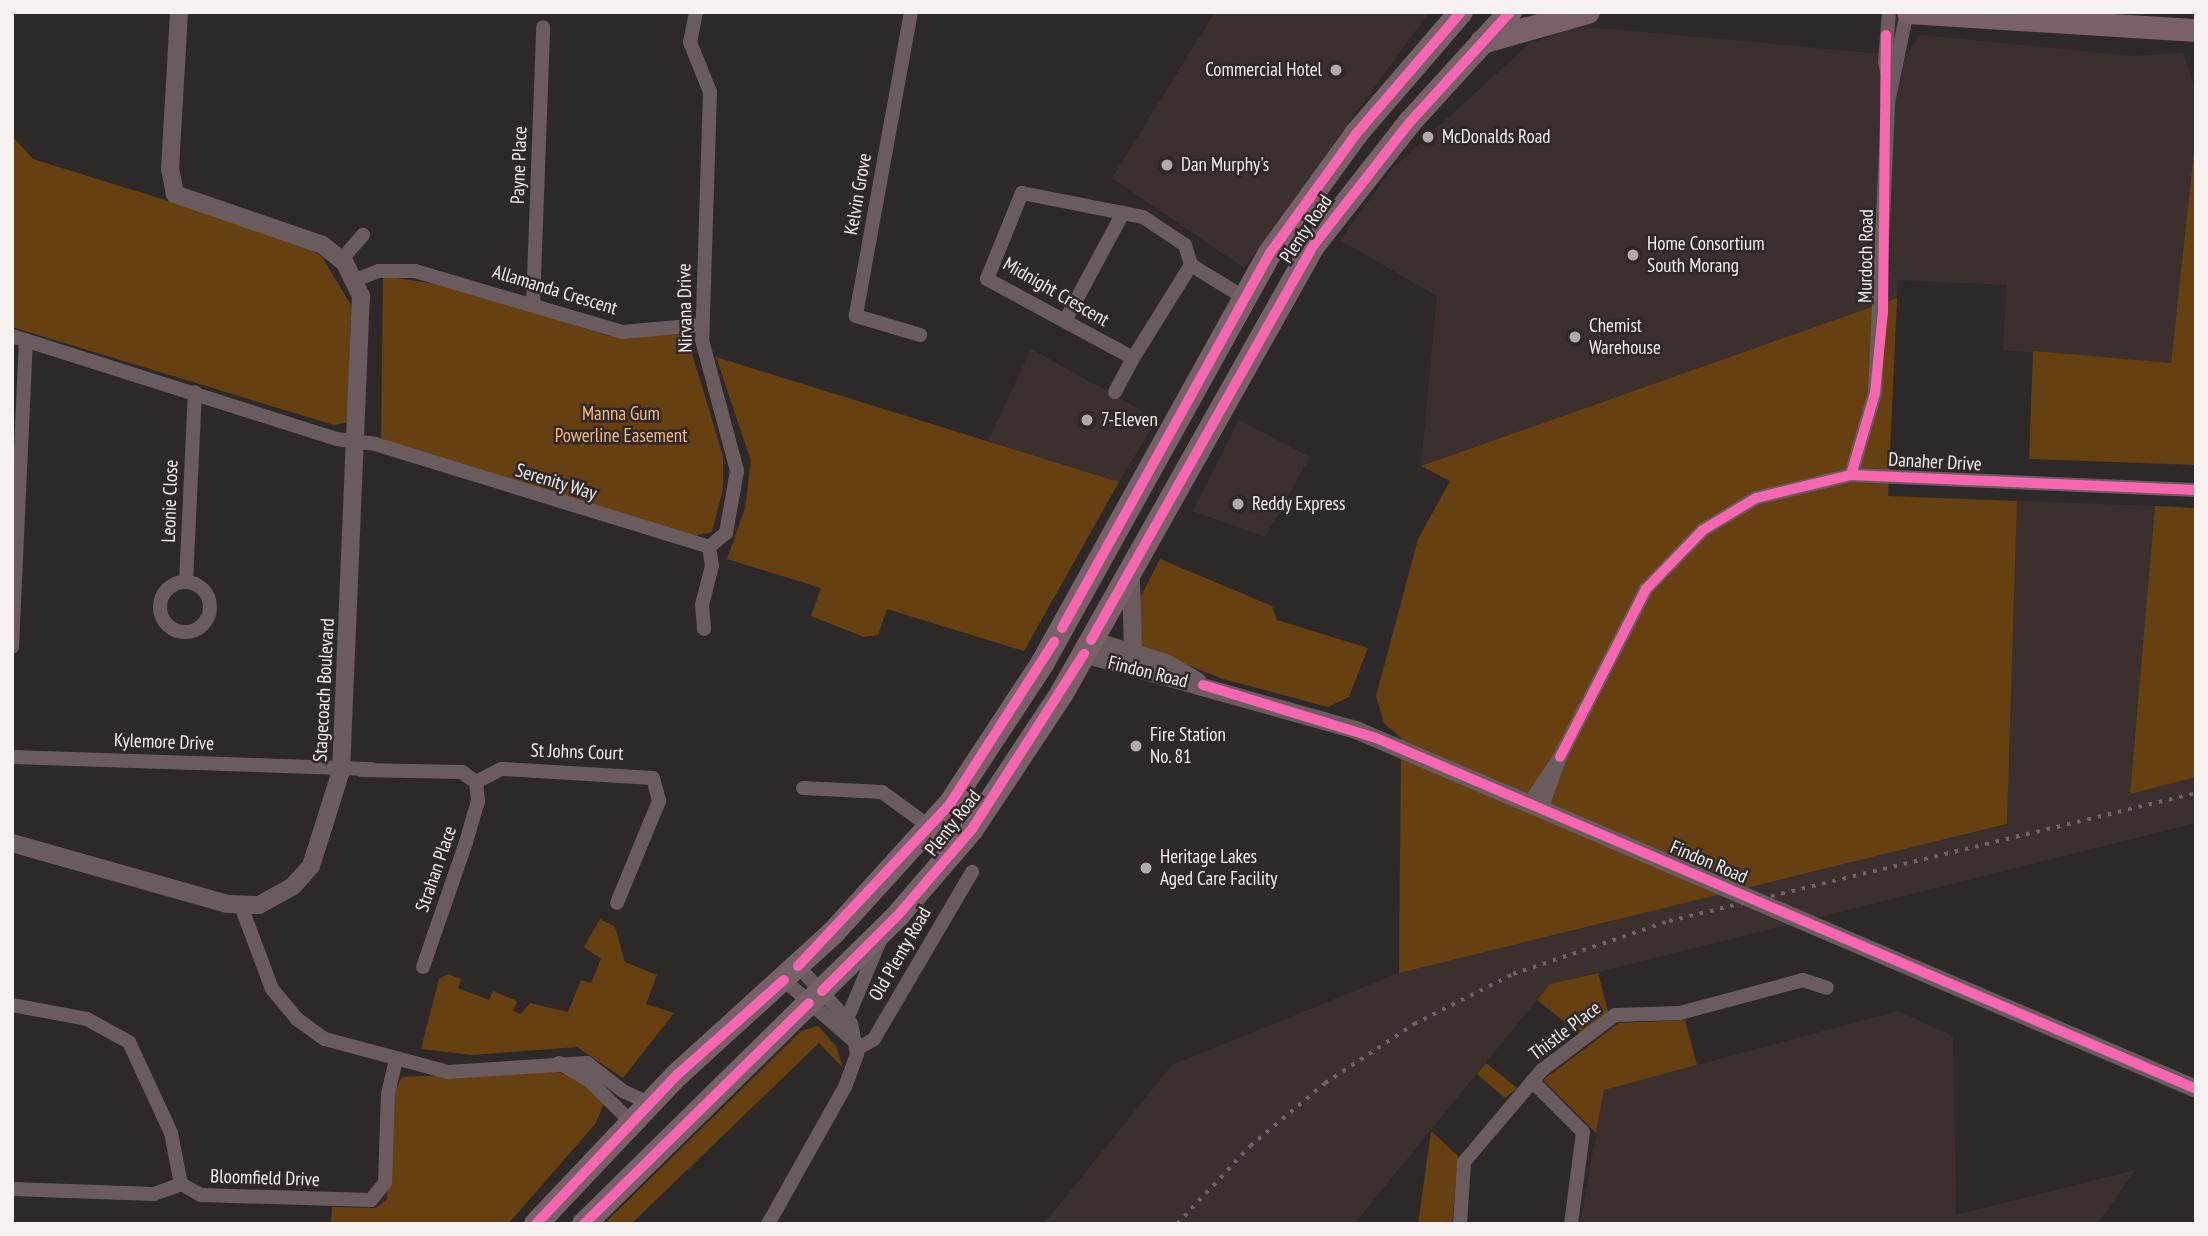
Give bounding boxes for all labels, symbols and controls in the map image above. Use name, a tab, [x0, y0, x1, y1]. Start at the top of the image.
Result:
place label: Commercial Hotel	[1205, 59, 1322, 81]
marker: Commercial Hotel	[1328, 62, 1344, 78]
street label: Payne Place	[506, 126, 532, 204]
place label: McDonalds Road	[1442, 126, 1551, 148]
marker: McDonalds Road	[1420, 129, 1436, 145]
street label: Kelvin Grove	[840, 151, 876, 237]
place label: Dan Murphy's	[1181, 154, 1269, 176]
marker: Dan Murphy's	[1159, 157, 1175, 173]
street label: Plenty Road	[1275, 190, 1337, 268]
street label: Murdoch Road	[1854, 209, 1878, 303]
place label: Home Consortium South Morang	[1647, 233, 1765, 277]
marker: Home Consortium South Morang	[1625, 247, 1641, 263]
street label: Midnight Crescent	[999, 252, 1113, 332]
street label: Allamanda Crescent	[490, 260, 620, 320]
street label: Nirvana Drive	[673, 263, 697, 353]
place label: Chemist Warehouse	[1589, 315, 1661, 359]
marker: Chemist Warehouse	[1567, 329, 1583, 345]
park label: Manna Gum Powerline Easement	[555, 403, 687, 447]
place label: 7-Eleven	[1101, 409, 1158, 431]
marker: 7-Eleven	[1079, 412, 1095, 428]
street label: Danaher Drive	[1888, 448, 1982, 476]
street label: Leonie Close	[157, 459, 183, 543]
street label: Serenity Way	[512, 459, 600, 505]
place label: Reddy Express	[1252, 493, 1346, 515]
marker: Reddy Express	[1230, 496, 1246, 512]
street label: Stagecoach Boulevard	[309, 617, 339, 763]
street label: Findon Road	[1106, 651, 1190, 693]
place label: Fire Station No. 81	[1150, 724, 1226, 768]
street label: Kylemore Drive	[114, 729, 214, 755]
marker: Fire Station No. 81	[1128, 738, 1144, 754]
street label: St Johns Court	[530, 739, 624, 765]
street label: Plenty Road	[920, 785, 986, 861]
street label: Strahan Place	[411, 823, 461, 915]
street label: Findon Road	[1667, 836, 1751, 888]
place label: Heritage Lakes Aged Care Facility	[1160, 846, 1277, 890]
marker: Heritage Lakes Aged Care Facility	[1138, 860, 1154, 876]
street label: Old Plenty Road	[864, 903, 936, 1005]
street label: Thistle Place	[1525, 997, 1605, 1065]
street label: Bloomfield Drive	[210, 1165, 320, 1191]

